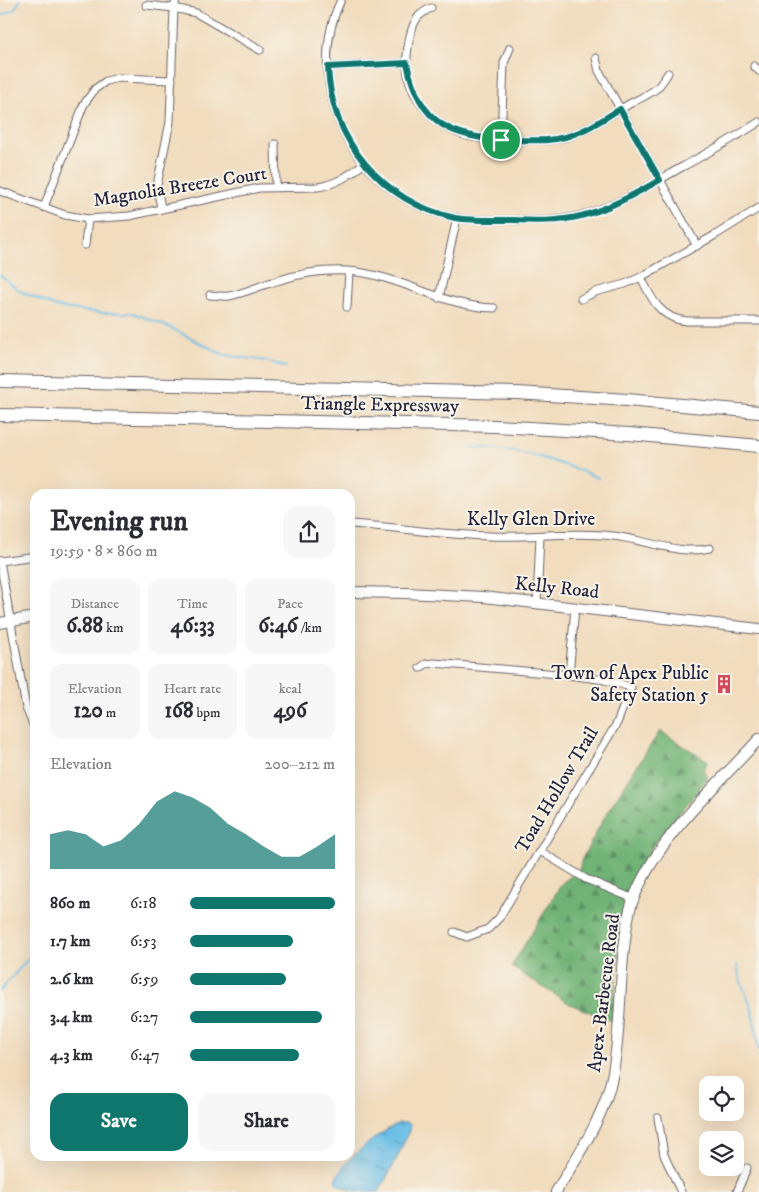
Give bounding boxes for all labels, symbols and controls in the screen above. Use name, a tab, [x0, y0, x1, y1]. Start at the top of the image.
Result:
pin	[480, 119, 522, 161]
icon: arrive	[487, 126, 515, 154]
street label: Magnolia Breeze Court	[91, 162, 269, 212]
street label: Triangle Expressway	[301, 392, 460, 418]
text: Evening run	[50, 504, 188, 539]
button: share	[283, 506, 335, 558]
street label: Kelly Glen Drive	[467, 508, 595, 531]
text: 19:59 · 8 × 860 m	[50, 541, 158, 561]
street label: Kelly Road	[514, 572, 601, 604]
text: Distance	[71, 595, 119, 613]
text: Time	[177, 595, 208, 613]
text: Pace	[277, 595, 303, 613]
text: 6.88	[66, 613, 103, 639]
text: 46:33	[170, 613, 215, 639]
text: 6:46	[258, 613, 298, 639]
text: km	[103, 619, 124, 637]
text: /km	[298, 619, 322, 637]
place label: Town of Apex Public Safety Station 5	[551, 662, 710, 707]
building icon: Town of Apex Public Safety Station 5	[713, 673, 735, 695]
text: Elevation	[68, 680, 122, 698]
text: Heart rate	[164, 680, 221, 698]
text: kcal	[279, 680, 302, 698]
text: 120	[73, 698, 103, 724]
text: 168	[164, 698, 193, 724]
text: 496	[273, 698, 307, 724]
text: m	[103, 704, 116, 722]
text: bpm	[193, 704, 221, 722]
street label: Toad Hollow Trail	[510, 723, 604, 857]
text: Elevation	[50, 754, 112, 774]
text: 200–212 m	[264, 754, 335, 774]
text: 860 m	[50, 893, 90, 913]
text: 6:18	[130, 893, 156, 913]
street label: Apex-Barbecue Road	[583, 912, 625, 1073]
text: 1.7 km	[50, 931, 91, 951]
text: 6:53	[130, 931, 156, 951]
text: 2.6 km	[50, 969, 94, 989]
text: 6:59	[130, 969, 158, 989]
text: 3.4 km	[50, 1007, 93, 1027]
text: 6:27	[130, 1007, 158, 1027]
text: 4.3 km	[50, 1045, 93, 1065]
text: 6:47	[130, 1045, 160, 1065]
map controls	[699, 1076, 744, 1176]
button: locate	[699, 1076, 744, 1121]
button: Save	[50, 1093, 188, 1151]
button: Share	[198, 1093, 335, 1151]
button: layers	[699, 1131, 744, 1176]

